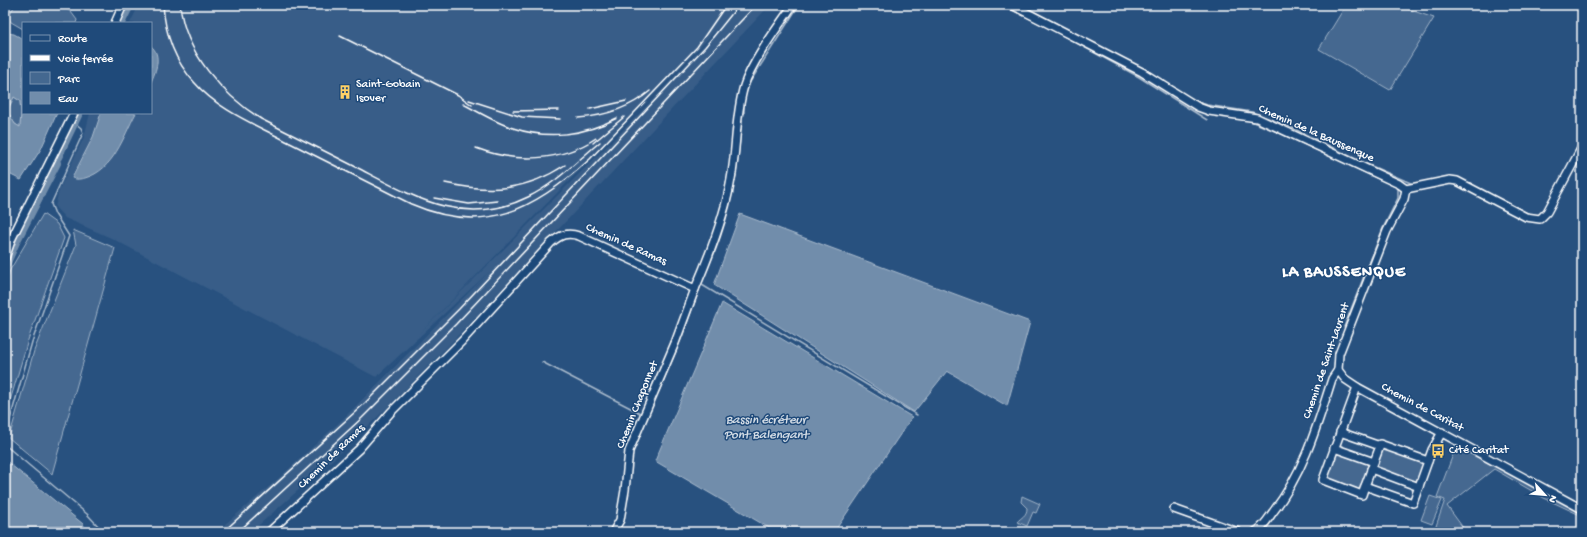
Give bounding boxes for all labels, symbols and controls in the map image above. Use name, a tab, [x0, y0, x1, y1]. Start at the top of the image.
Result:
legend	[22, 22, 152, 114]
text: Route	[58, 33, 88, 47]
text: Voie ferrée	[57, 53, 114, 67]
text: Parc	[57, 73, 81, 87]
place label: Saint-Gobain Isover	[356, 78, 421, 106]
building icon: Saint-Gobain Isover	[337, 84, 353, 100]
text: Eau	[58, 93, 78, 107]
street label: Chemin de la Baussenque	[1256, 102, 1377, 166]
street label: Chemin de Ramas	[583, 221, 669, 269]
district label: LA BAUSSENQUE	[1282, 264, 1406, 283]
street label: Chemin de Saint-Laurent	[1301, 300, 1354, 421]
street label: Chemin Chaponnet	[614, 358, 662, 451]
street label: Chemin de Caritat	[1378, 380, 1467, 436]
water label: Bassin écréteur Pont Balengant	[724, 413, 811, 443]
street label: Chemin de Ramas	[296, 421, 369, 492]
bus stop icon: Cité Caritat	[1430, 443, 1446, 459]
place label: Cité Caritat	[1449, 444, 1510, 458]
north arrow	[1525, 475, 1565, 515]
text: N	[1545, 493, 1559, 505]

